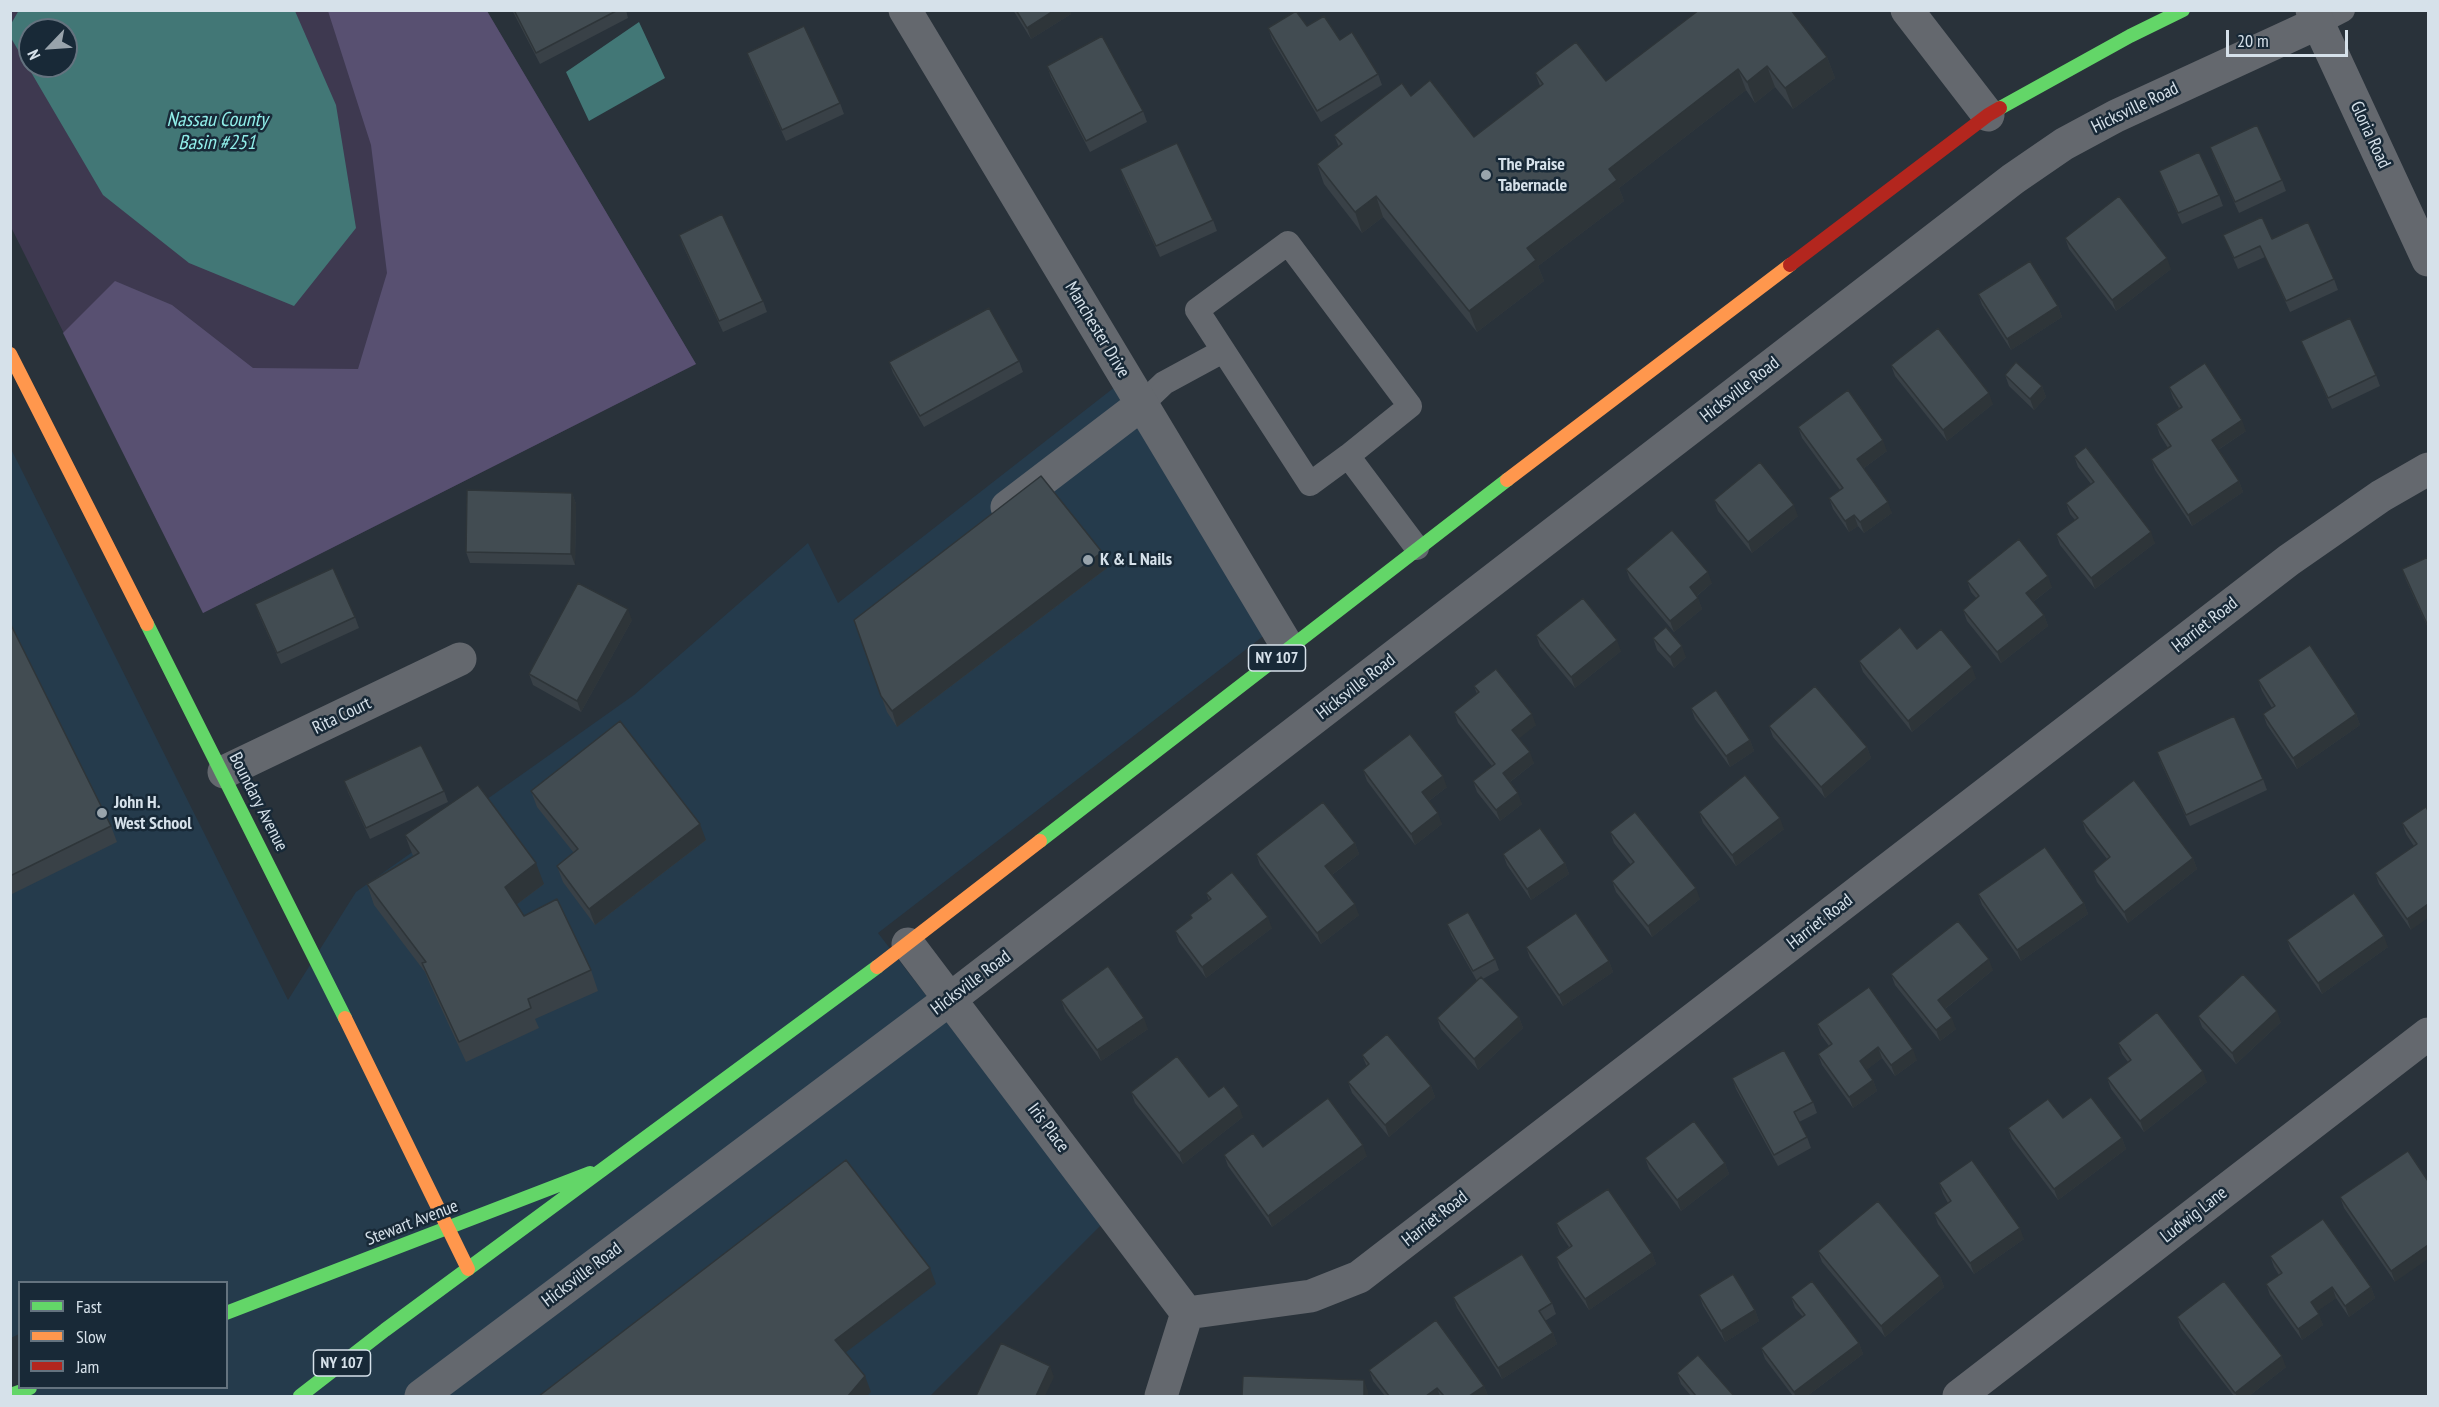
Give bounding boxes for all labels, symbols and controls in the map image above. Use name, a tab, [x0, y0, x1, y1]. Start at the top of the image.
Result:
north arrow	[18, 18, 78, 78]
scale bar	[2229, 18, 2350, 56]
text: 20 m	[2237, 29, 2269, 52]
text: N	[23, 47, 44, 63]
street label: Hicksville Road	[2088, 78, 2182, 138]
street label: Gloria Road	[2345, 98, 2395, 172]
water label: Nassau County Basin #251	[167, 108, 267, 155]
place label: The Praise Tabernacle	[1498, 154, 1567, 196]
marker: The Praise Tabernacle	[1479, 168, 1493, 182]
street label: Manchester Drive	[1060, 278, 1134, 382]
street label: Hicksville Road	[1696, 352, 1784, 428]
place label: K & L Nails	[1100, 549, 1172, 571]
marker: K & L Nails	[1081, 553, 1095, 567]
street label: Harriet Road	[2168, 593, 2242, 657]
road number: NY 107	[1248, 645, 1306, 671]
street label: Hicksville Road	[1312, 649, 1400, 725]
street label: Rita Court	[309, 693, 375, 739]
street label: Boundary Avenue	[224, 749, 292, 855]
place label: John H. West School	[114, 792, 192, 834]
marker: John H. West School	[95, 806, 109, 820]
street label: Harriet Road	[1783, 890, 1857, 954]
street label: Hicksville Road	[927, 946, 1015, 1020]
street label: Iris Place	[1023, 1099, 1073, 1157]
street label: Ludwig Lane	[2156, 1182, 2232, 1248]
street label: Harriet Road	[1398, 1187, 1472, 1251]
street label: Stewart Avenue	[363, 1195, 461, 1251]
street label: Hicksville Road	[538, 1238, 626, 1312]
legend	[18, 1281, 228, 1389]
text: Fast	[76, 1295, 102, 1318]
text: Slow	[76, 1325, 106, 1348]
road number: NY 107	[314, 1350, 370, 1376]
text: Jam	[76, 1355, 99, 1378]

